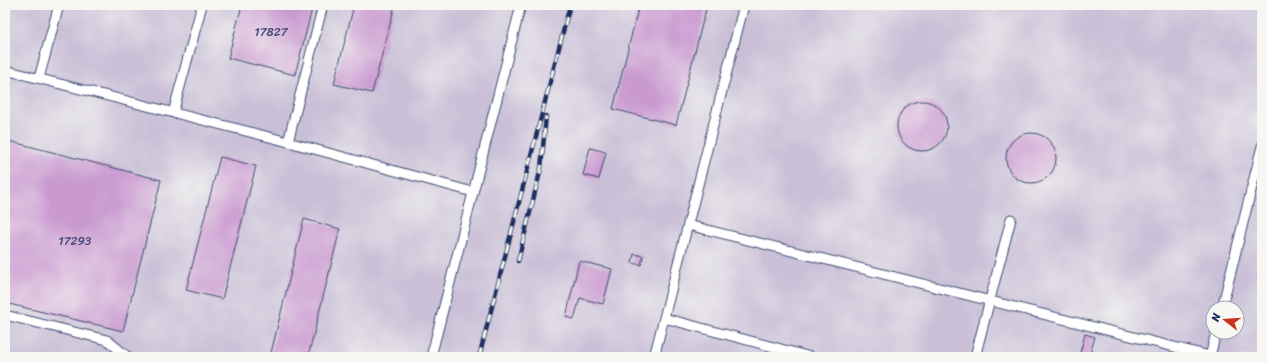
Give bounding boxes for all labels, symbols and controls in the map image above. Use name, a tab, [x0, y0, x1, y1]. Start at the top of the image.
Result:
house number: 17827	[254, 21, 289, 43]
house number: 17293	[59, 230, 92, 252]
north arrow	[1205, 300, 1245, 340]
text: N	[1205, 310, 1226, 325]

